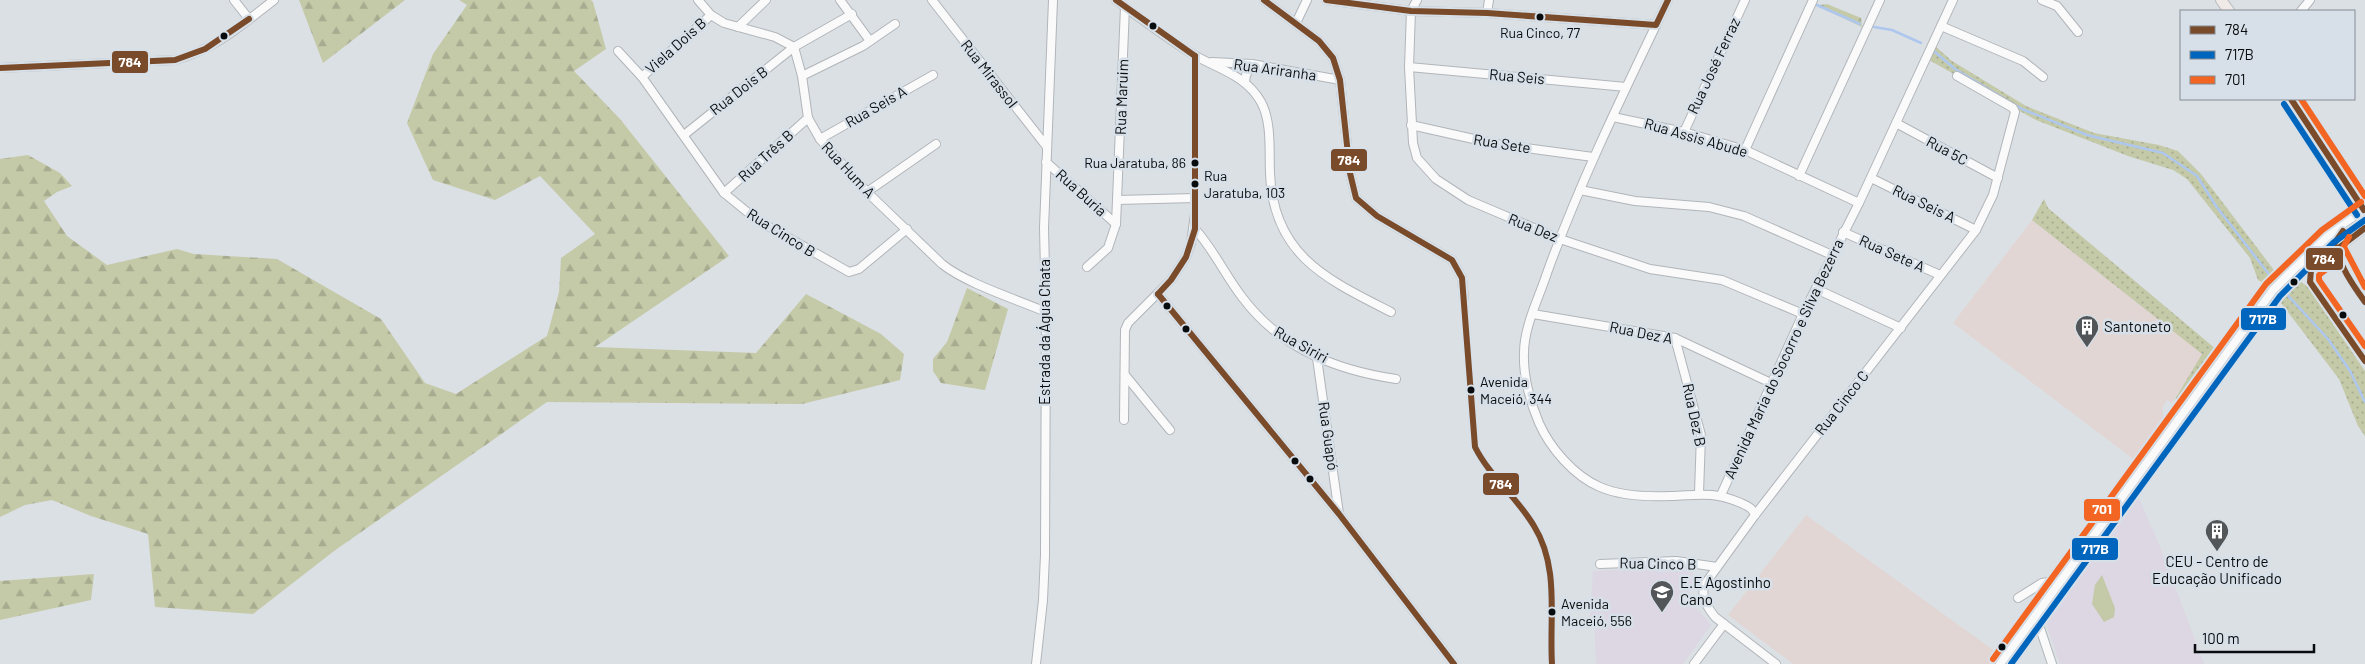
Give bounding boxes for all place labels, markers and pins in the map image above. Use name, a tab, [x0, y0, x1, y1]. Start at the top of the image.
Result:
marker: Rua Cinco, 77	[1535, 12, 1545, 22]
unlabelled marker	[1148, 21, 1158, 31]
place label: Rua Cinco, 77	[1500, 24, 1580, 41]
unlabelled marker	[219, 31, 229, 41]
place label: Rua Jaratuba, 86	[1084, 154, 1186, 171]
marker: Rua Jaratuba, 86	[1190, 158, 1200, 168]
place label: Rua Jaratuba, 103	[1204, 167, 1285, 201]
marker: Rua Jaratuba, 103	[1190, 179, 1200, 189]
unlabelled marker	[2289, 277, 2299, 287]
unlabelled marker	[1162, 301, 1172, 311]
unlabelled marker	[2338, 310, 2348, 320]
building icon: Santoneto	[2074, 314, 2100, 348]
place label: Santoneto	[2104, 317, 2171, 335]
unlabelled marker	[1181, 324, 1191, 334]
place label: Avenida Maceió, 344	[1480, 373, 1552, 407]
marker: Avenida Maceió, 344	[1466, 385, 1476, 395]
unlabelled marker	[1290, 456, 1300, 466]
unlabelled marker	[1305, 474, 1315, 484]
building icon: CEU - Centro de Educação Unificado	[2204, 518, 2230, 552]
place label: CEU - Centro de Educação Unificado	[2152, 552, 2282, 587]
place label: E.E Agostinho Cano	[1680, 573, 1771, 608]
school or university icon: E.E Agostinho Cano	[1649, 579, 1675, 613]
place label: Avenida Maceió, 556	[1561, 595, 1632, 629]
marker: Avenida Maceió, 556	[1547, 607, 1557, 617]
unlabelled marker	[1997, 642, 2007, 652]

